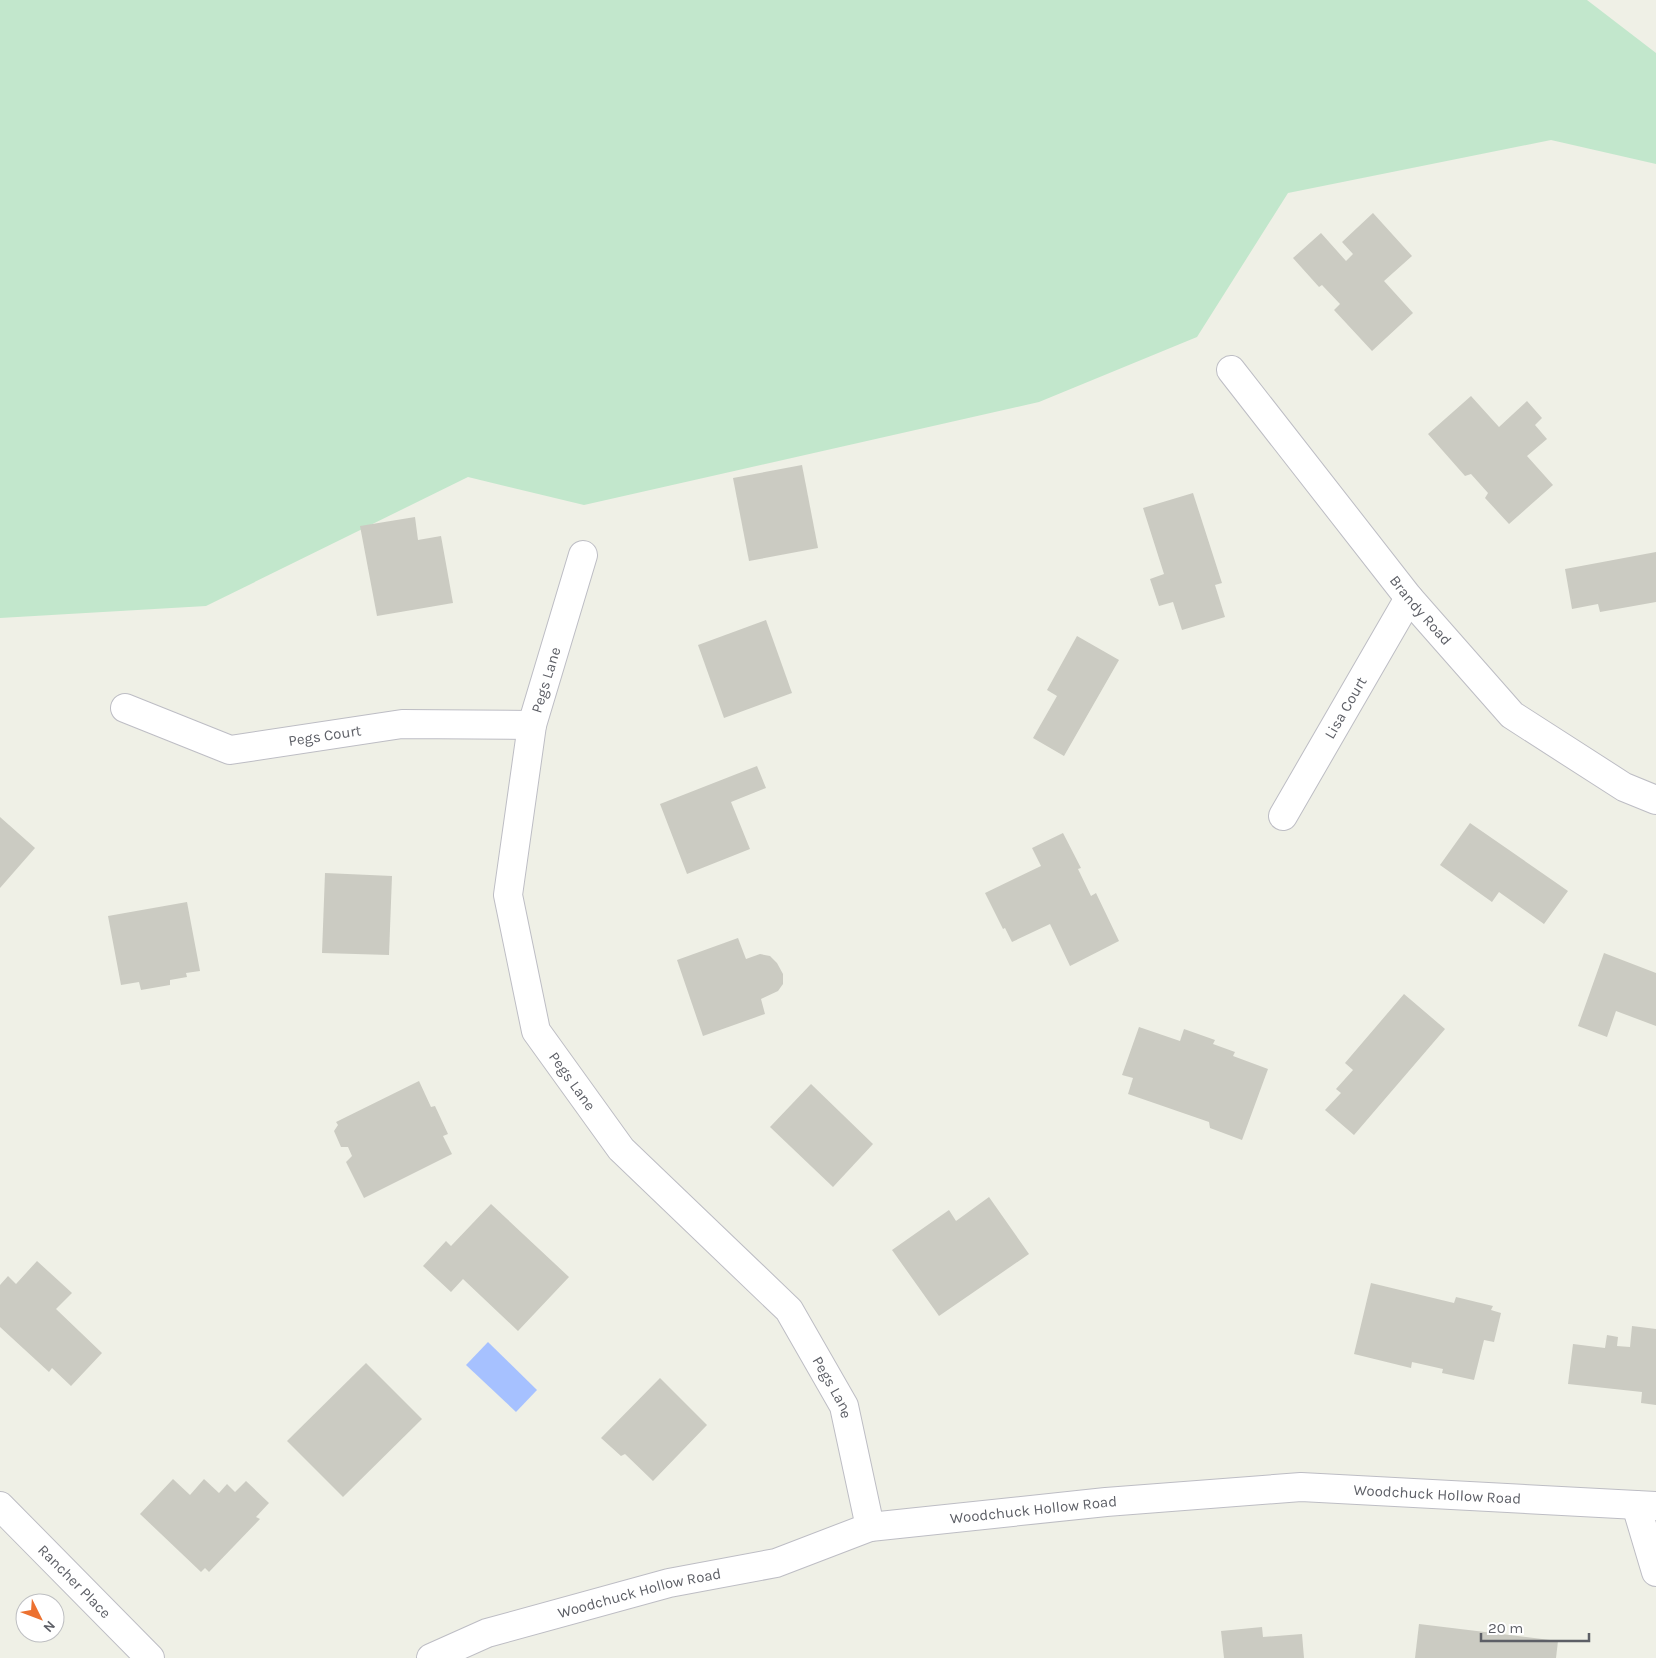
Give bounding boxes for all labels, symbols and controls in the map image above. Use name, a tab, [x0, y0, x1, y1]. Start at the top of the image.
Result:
street label: Brandy Road	[1386, 572, 1455, 649]
street label: Pegs Lane	[527, 645, 565, 715]
street label: Lisa Court	[1321, 673, 1371, 742]
street label: Pegs Court	[287, 721, 363, 750]
street label: Pegs Lane	[545, 1048, 599, 1114]
street label: Pegs Lane	[808, 1353, 855, 1420]
street label: Woodchuck Hollow Road	[1353, 1481, 1522, 1508]
street label: Woodchuck Hollow Road	[949, 1492, 1118, 1527]
street label: Rancher Place	[34, 1541, 115, 1622]
street label: Woodchuck Hollow Road	[556, 1564, 723, 1622]
north arrow	[15, 1593, 65, 1643]
scale bar	[1481, 1610, 1588, 1642]
text: N	[40, 1617, 59, 1636]
text: 20 m	[1488, 1619, 1523, 1637]

